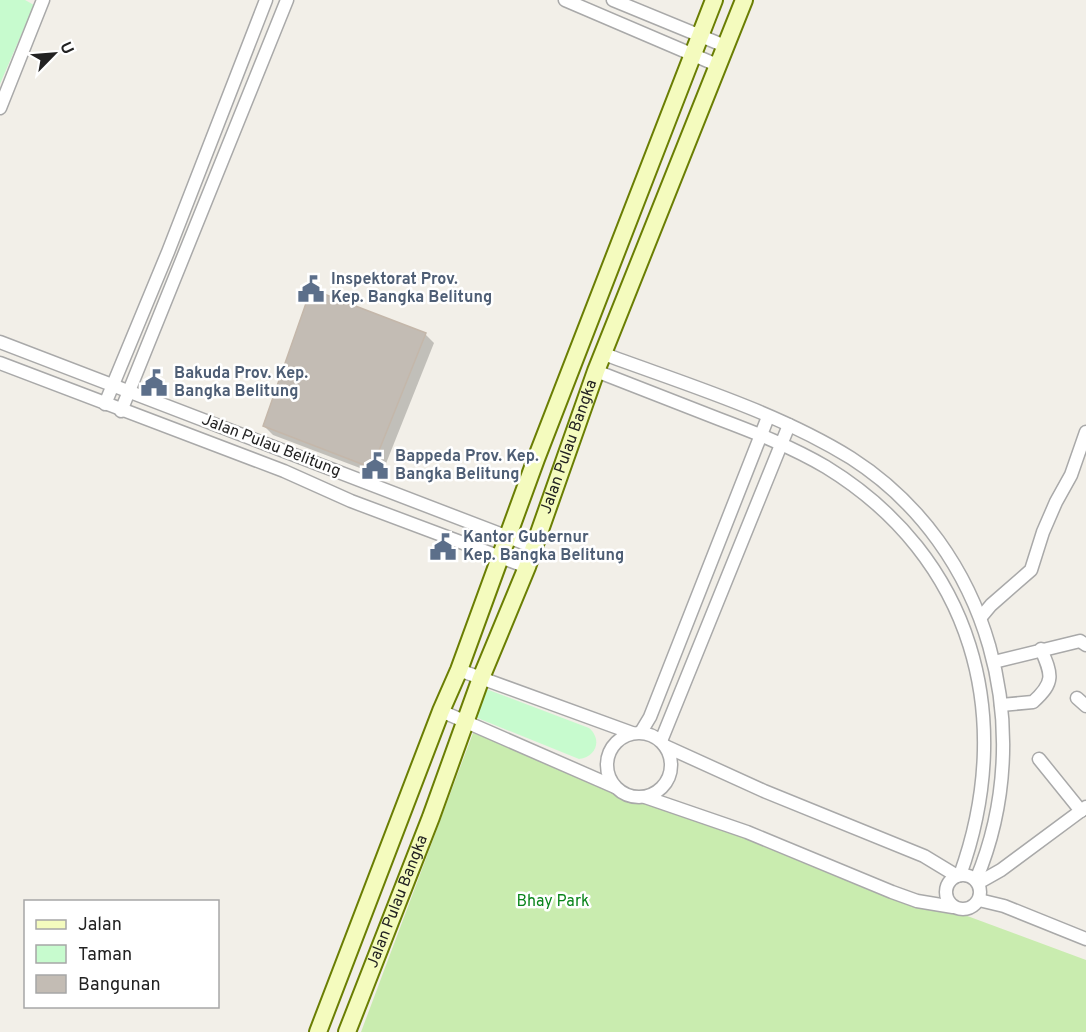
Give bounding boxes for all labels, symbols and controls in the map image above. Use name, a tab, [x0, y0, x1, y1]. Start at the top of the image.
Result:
north arrow	[24, 24, 84, 84]
text: U	[54, 39, 77, 58]
place label: Inspektorat Prov. Kep. Bangka Belitung	[331, 270, 492, 308]
public building icon: Inspektorat Prov. Kep. Bangka Belitung	[296, 274, 326, 304]
place label: Bakuda Prov. Kep. Bangka Belitung	[174, 364, 308, 402]
public building icon: Bakuda Prov. Kep. Bangka Belitung	[139, 368, 169, 398]
street label: Jalan Pulau Bangka	[536, 377, 602, 517]
street label: Jalan Pulau Belitung	[199, 410, 343, 482]
place label: Bappeda Prov. Kep. Bangka Belitung	[395, 447, 539, 485]
public building icon: Bappeda Prov. Kep. Bangka Belitung	[360, 451, 390, 481]
place label: Kantor Gubernur Kep. Bangka Belitung	[463, 528, 624, 566]
public building icon: Kantor Gubernur Kep. Bangka Belitung	[428, 532, 458, 562]
street label: Jalan Pulau Bangka	[363, 832, 433, 971]
park label: Bhay Park	[516, 892, 590, 912]
legend	[24, 900, 219, 1008]
text: Jalan	[78, 914, 122, 937]
text: Taman	[78, 944, 132, 967]
text: Bangunan	[78, 974, 161, 997]

